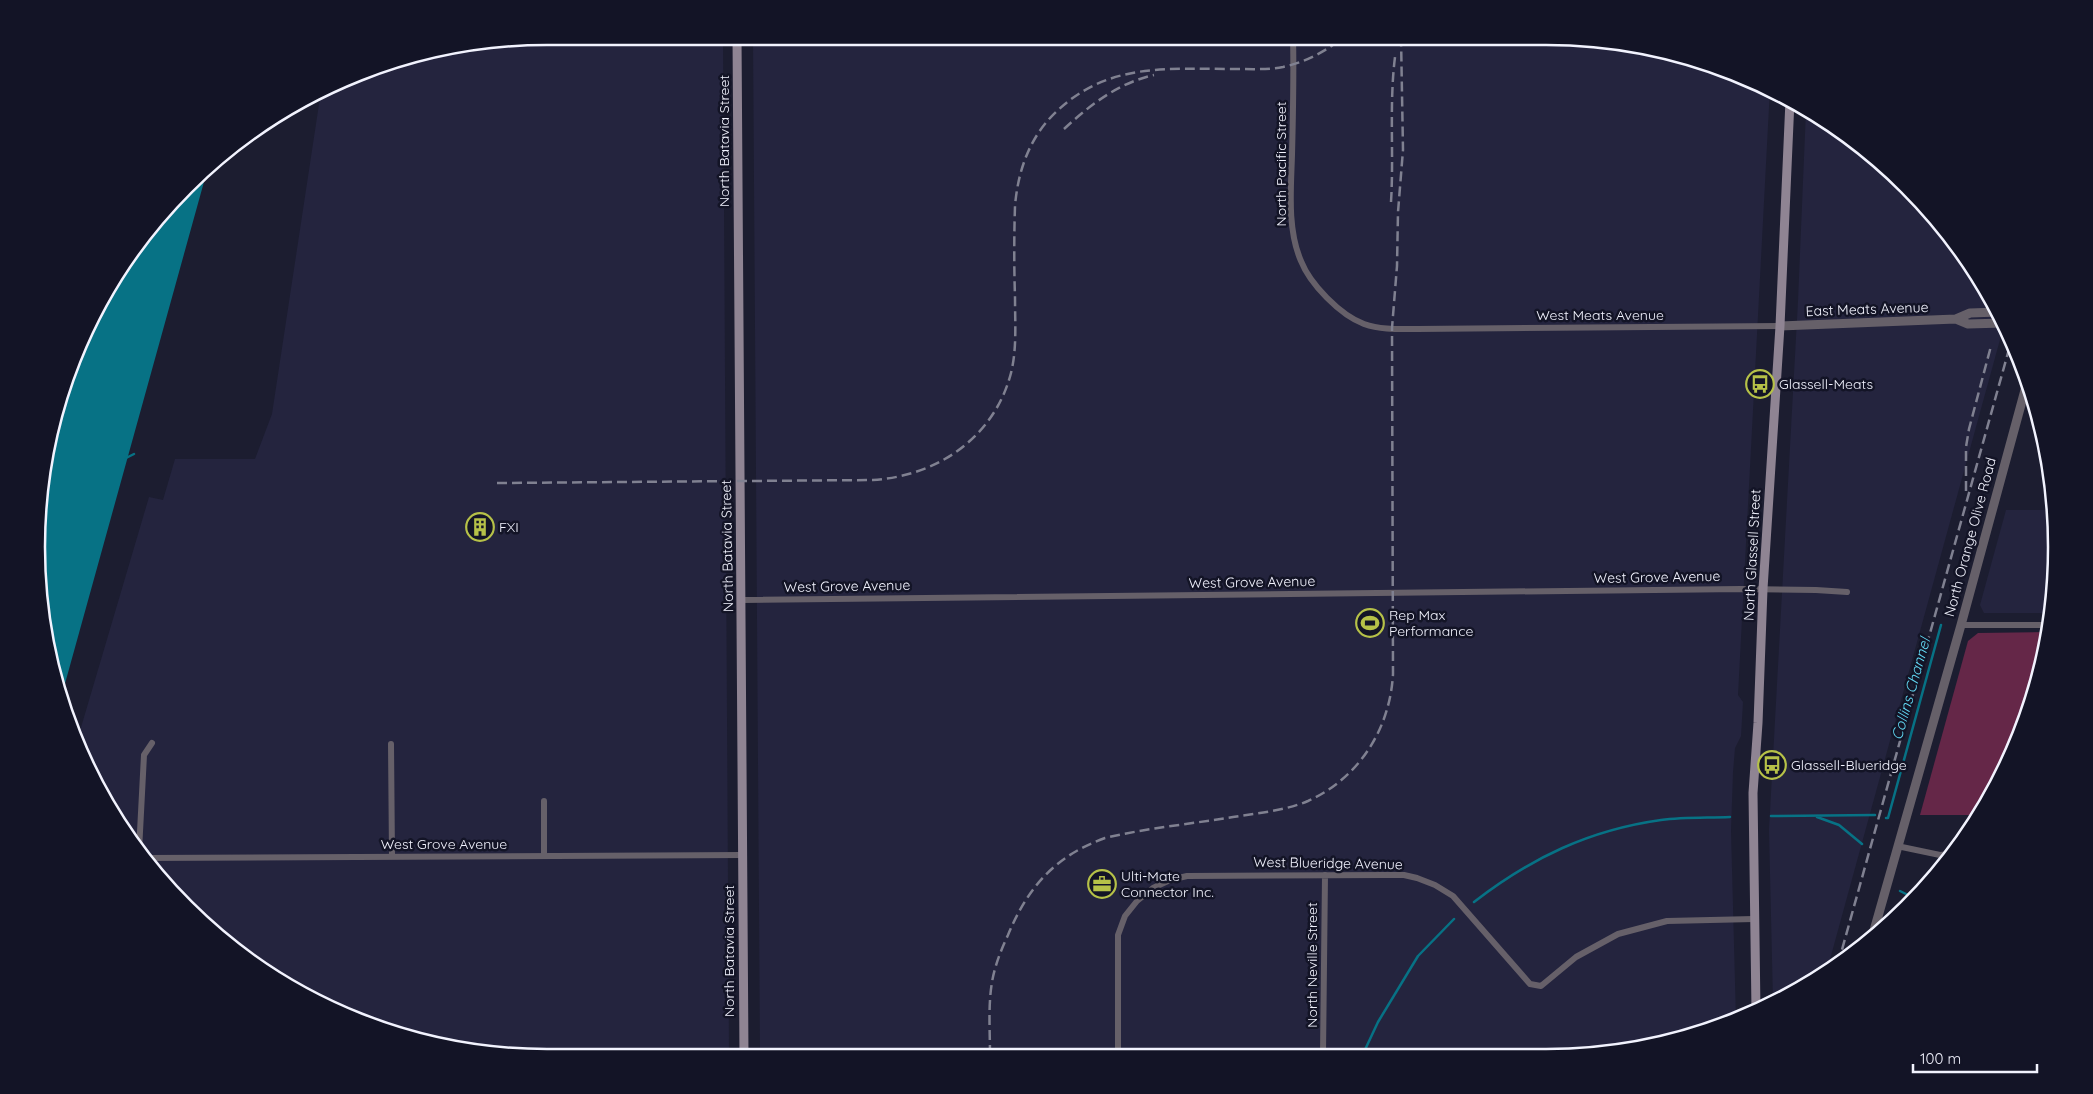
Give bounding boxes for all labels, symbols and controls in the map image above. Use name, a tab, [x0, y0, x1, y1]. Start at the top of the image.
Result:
street label: North Batavia Street	[715, 75, 733, 207]
street label: North Pacific Street	[1272, 101, 1290, 226]
street label: East Meats Avenue	[1805, 298, 1929, 320]
street label: West Meats Avenue	[1536, 306, 1664, 324]
bus stop icon: Glassell-Meats	[1745, 369, 1775, 399]
place label: Glassell-Meats	[1779, 375, 1873, 393]
street label: North Orange Olive Road	[1940, 455, 2000, 619]
street label: North Batavia Street	[717, 480, 737, 612]
street label: North Glassell Street	[1740, 489, 1764, 621]
building icon: FXI	[465, 512, 495, 542]
place label: FXI	[499, 518, 519, 536]
street label: West Grove Avenue	[1594, 567, 1720, 587]
street label: West Grove Avenue	[1189, 572, 1315, 592]
street label: West Grove Avenue	[784, 576, 910, 596]
place label: Rep Max Performance	[1389, 606, 1473, 640]
sports icon: Rep Max Performance	[1355, 608, 1385, 638]
water label: Collins Channel	[1887, 634, 1935, 742]
bus stop icon: Glassell-Blueridge	[1757, 750, 1787, 780]
place label: Glassell-Blueridge	[1791, 756, 1907, 774]
street label: West Grove Avenue	[381, 835, 507, 853]
street label: West Blueridge Avenue	[1253, 853, 1403, 873]
place label: Ulti-Mate Connector Inc.	[1121, 867, 1214, 901]
office icon: Ulti-Mate Connector Inc.	[1087, 869, 1117, 899]
street label: North Batavia Street	[720, 885, 738, 1017]
street label: North Neville Street	[1303, 902, 1321, 1028]
scale bar	[1913, 1042, 2037, 1074]
text: 100 m	[1920, 1049, 1961, 1068]

